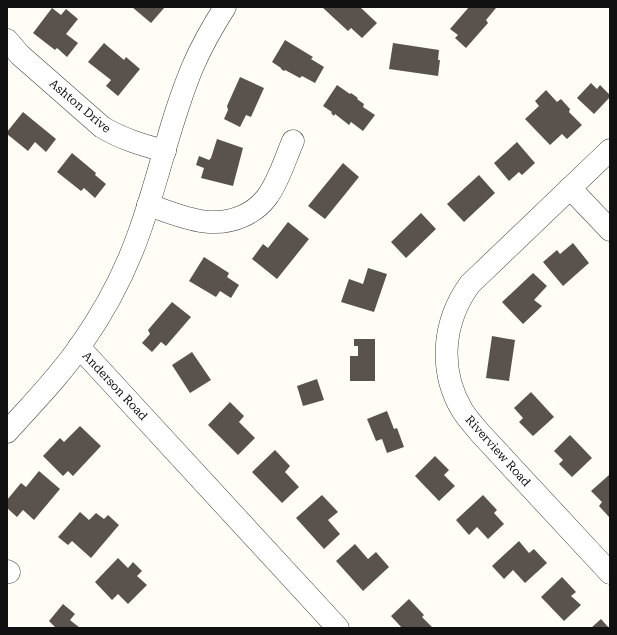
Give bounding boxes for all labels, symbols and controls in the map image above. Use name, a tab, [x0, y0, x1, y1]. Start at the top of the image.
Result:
street label: Ashton Drive	[46, 76, 114, 136]
street label: Anderson Road	[80, 349, 151, 423]
street label: Riverview Road	[463, 413, 534, 489]

